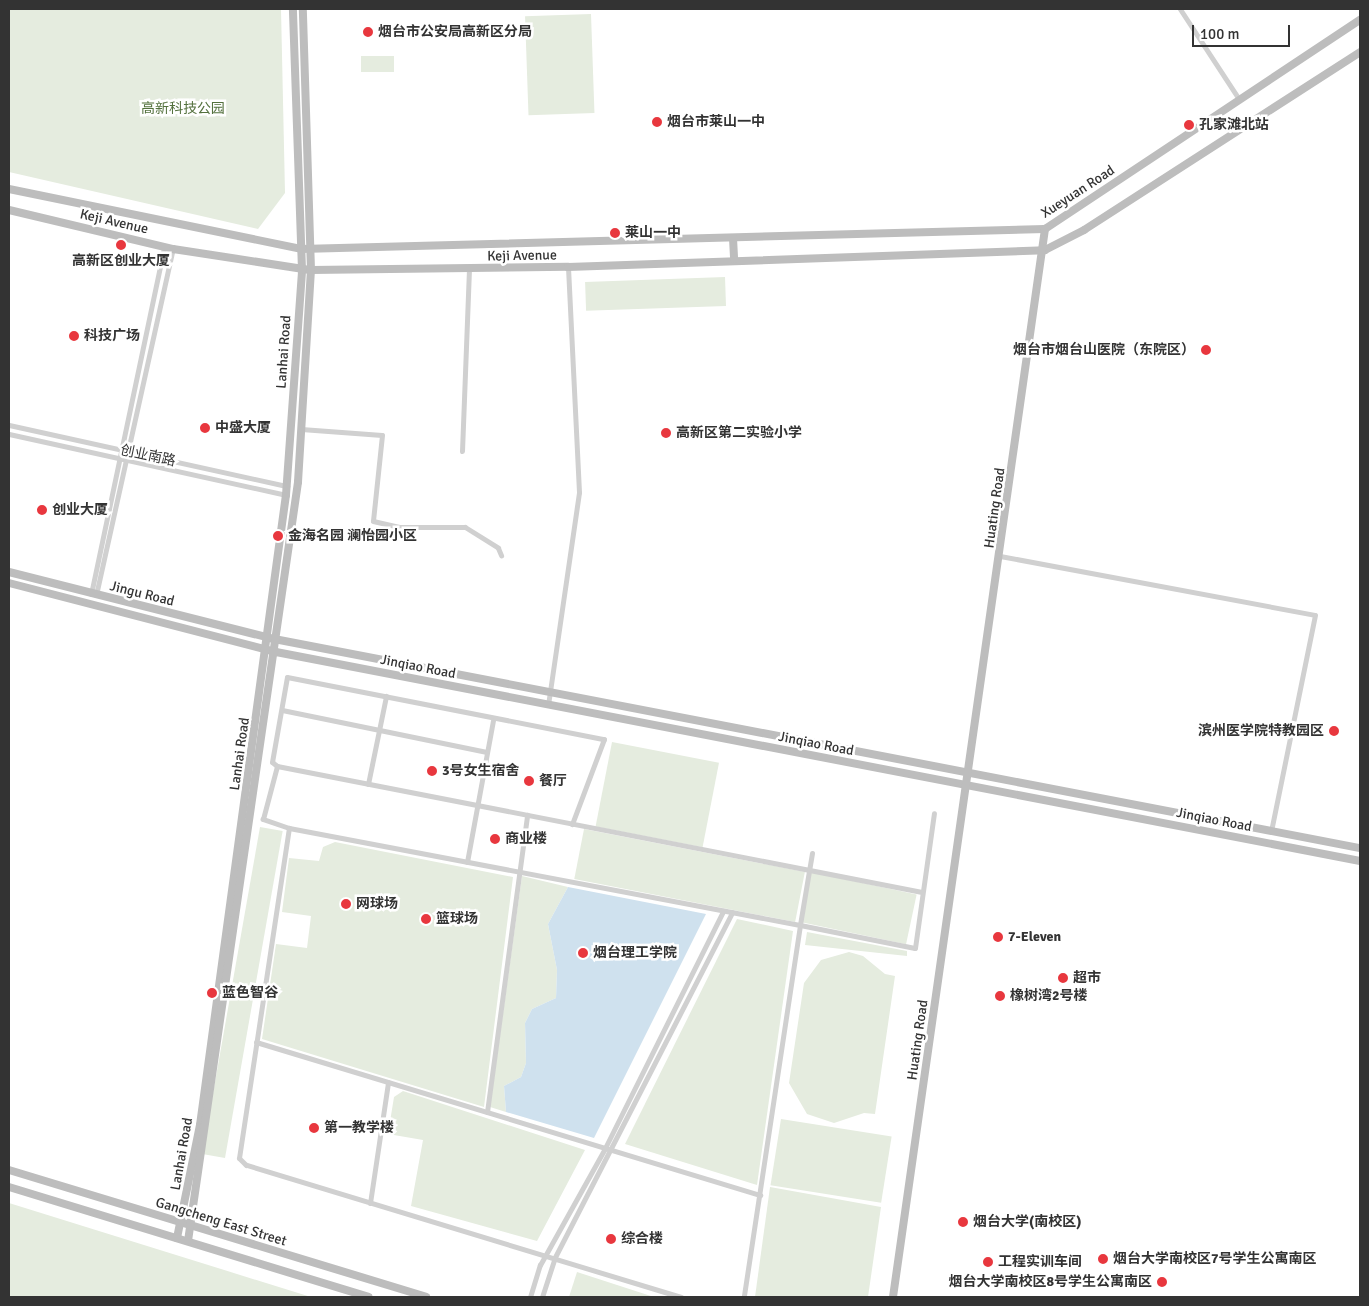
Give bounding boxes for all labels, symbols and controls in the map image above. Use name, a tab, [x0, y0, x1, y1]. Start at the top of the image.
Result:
scale bar	[1194, 15, 1292, 47]
place label: 烟台市公安局高新区分局	[378, 24, 532, 40]
text: 100 m	[1200, 25, 1240, 43]
marker: 烟台市公安局高新区分局	[362, 26, 374, 38]
park label: 高新科技公园	[141, 101, 225, 117]
place label: 烟台市莱山一中	[667, 114, 765, 130]
marker: 烟台市莱山一中	[651, 116, 663, 128]
place label: 孔家滩北站	[1199, 117, 1269, 133]
marker: 孔家滩北站	[1183, 119, 1195, 131]
street label: Xueyuan Road	[1038, 162, 1118, 222]
street label: Keji Avenue	[78, 206, 150, 238]
place label: 莱山一中	[625, 225, 681, 241]
marker: 莱山一中	[609, 227, 621, 239]
marker: 高新区创业大厦	[115, 239, 127, 251]
street label: Keji Avenue	[487, 247, 557, 265]
place label: 高新区创业大厦	[72, 253, 170, 269]
street label: Lanhai Road	[273, 315, 295, 389]
place label: 科技广场	[84, 328, 140, 344]
marker: 科技广场	[68, 330, 80, 342]
place label: 烟台市烟台山医院（东院区）	[1013, 342, 1195, 358]
marker: 烟台市烟台山医院（东院区）	[1199, 343, 1213, 357]
place label: 中盛大厦	[215, 420, 271, 436]
marker: 中盛大厦	[199, 422, 211, 434]
place label: 高新区第二实验小学	[676, 425, 802, 441]
marker: 高新区第二实验小学	[660, 427, 672, 439]
street label: 创业南路	[119, 442, 177, 470]
street label: Huating Road	[981, 467, 1009, 549]
place label: 创业大厦	[52, 502, 108, 518]
marker: 创业大厦	[36, 504, 48, 516]
place label: 金海名园 澜怡园小区	[288, 528, 417, 544]
marker: 金海名园 澜怡园小区	[272, 530, 284, 542]
street label: Jingu Road	[108, 578, 176, 610]
street label: Jinqiao Road	[379, 651, 457, 683]
street label: Lanhai Road	[227, 716, 253, 792]
place label: 滨州医学院特教园区	[1198, 723, 1324, 739]
marker: 滨州医学院特教园区	[1328, 725, 1340, 737]
street label: Jinqiao Road	[777, 728, 855, 760]
place label: 3号女生宿舍	[442, 763, 520, 779]
marker: 3号女生宿舍	[426, 765, 438, 777]
place label: 餐厅	[539, 773, 567, 789]
marker: 餐厅	[523, 775, 535, 787]
street label: Jinqiao Road	[1175, 804, 1253, 836]
place label: 商业楼	[505, 831, 547, 847]
marker: 商业楼	[489, 833, 501, 845]
place label: 网球场	[356, 896, 398, 912]
marker: 网球场	[340, 898, 352, 910]
place label: 篮球场	[436, 911, 478, 927]
marker: 篮球场	[420, 913, 432, 925]
place label: 7-Eleven	[1008, 929, 1061, 945]
marker: 7-Eleven	[992, 931, 1004, 943]
place label: 烟台理工学院	[593, 945, 677, 961]
marker: 烟台理工学院	[577, 947, 589, 959]
place label: 超市	[1073, 970, 1101, 986]
marker: 超市	[1057, 972, 1069, 984]
place label: 蓝色智谷	[222, 985, 278, 1001]
marker: 蓝色智谷	[206, 987, 218, 999]
place label: 橡树湾2号楼	[1010, 988, 1088, 1004]
marker: 橡树湾2号楼	[994, 990, 1006, 1002]
street label: Huating Road	[904, 999, 932, 1081]
street label: Lanhai Road	[167, 1116, 197, 1192]
place label: 第一教学楼	[324, 1120, 394, 1136]
marker: 第一教学楼	[308, 1122, 320, 1134]
street label: Gangcheng East Street	[154, 1194, 288, 1250]
place label: 烟台大学(南校区)	[973, 1214, 1081, 1230]
marker: 烟台大学(南校区)	[957, 1216, 969, 1228]
place label: 综合楼	[621, 1231, 663, 1247]
marker: 综合楼	[605, 1233, 617, 1245]
place label: 烟台大学南校区7号学生公寓南区	[1113, 1251, 1317, 1267]
marker: 烟台大学南校区7号学生公寓南区	[1097, 1253, 1109, 1265]
place label: 工程实训车间	[998, 1254, 1082, 1270]
marker: 工程实训车间	[982, 1256, 994, 1268]
place label: 烟台大学南校区8号学生公寓南区	[948, 1274, 1152, 1290]
marker: 烟台大学南校区8号学生公寓南区	[1156, 1276, 1168, 1288]

